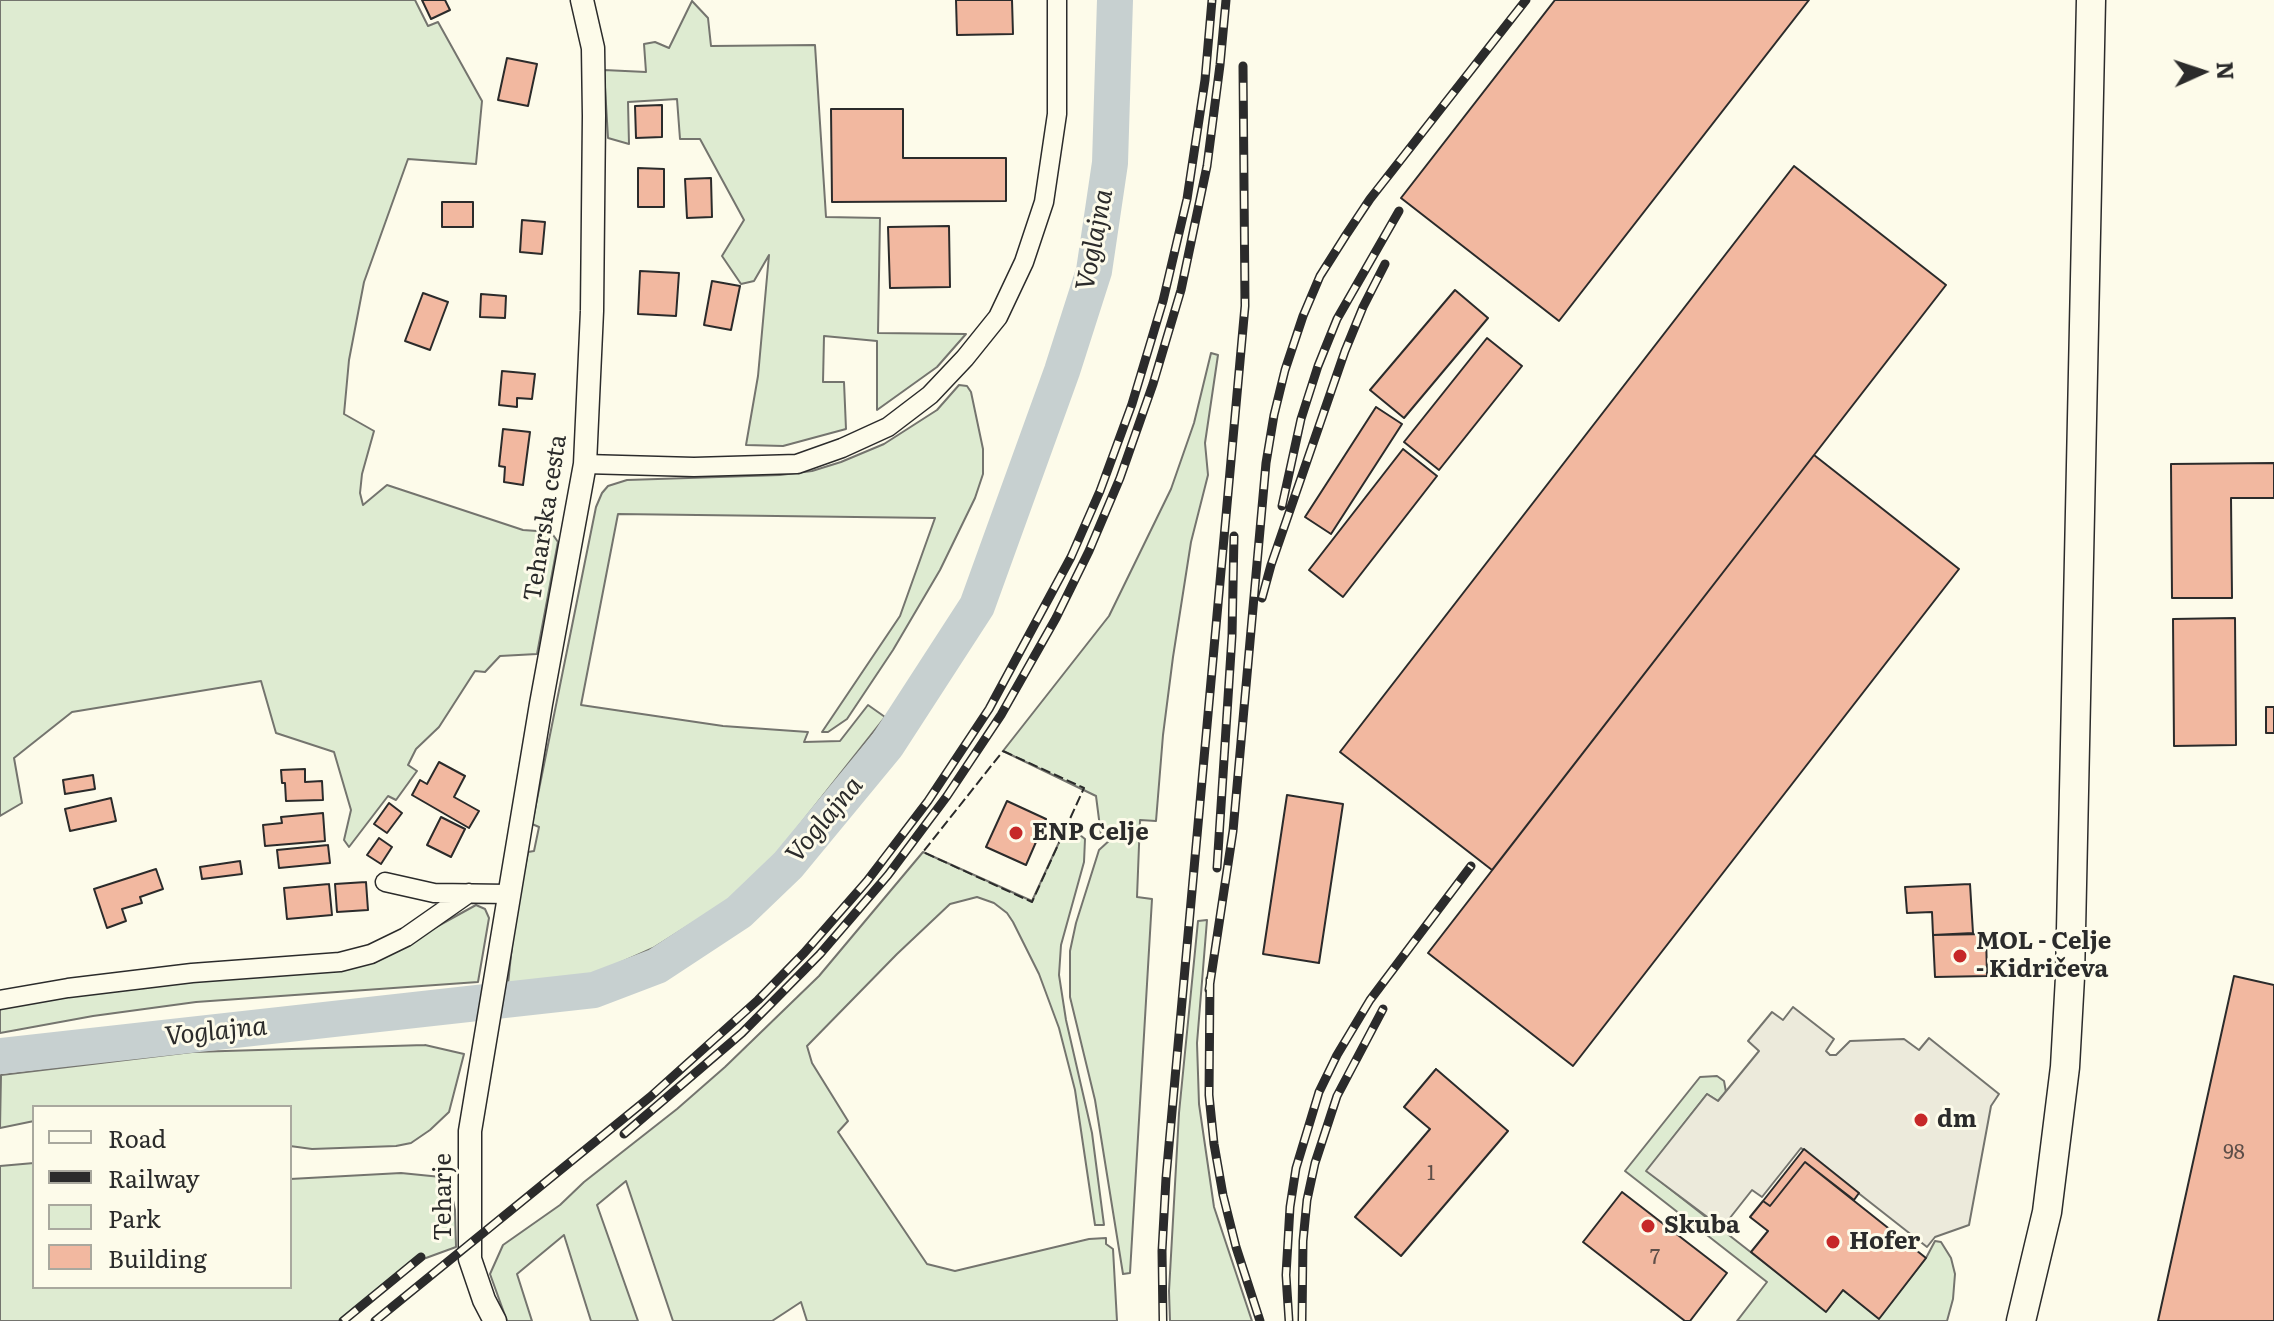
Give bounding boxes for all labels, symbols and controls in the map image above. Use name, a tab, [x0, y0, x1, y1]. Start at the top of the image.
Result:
north arrow	[2162, 32, 2242, 112]
text: N	[2210, 61, 2243, 81]
water label: Voglajna	[1070, 187, 1120, 293]
street label: Teharska cesta	[519, 433, 573, 603]
water label: Voglajna	[780, 771, 870, 869]
place label: ENP Celje	[1032, 819, 1149, 847]
marker: ENP Celje	[1007, 824, 1025, 842]
place label: MOL - Celje - Kidričeva	[1976, 928, 2111, 984]
marker: MOL - Celje - Kidričeva	[1951, 947, 1969, 965]
water label: Voglajna	[163, 1011, 269, 1053]
legend	[32, 1105, 292, 1289]
place label: dm	[1937, 1106, 1977, 1134]
marker: dm	[1912, 1111, 1930, 1129]
text: Road	[108, 1120, 166, 1155]
house number: 98	[2223, 1141, 2245, 1165]
street label: Teharje	[430, 1153, 458, 1241]
text: Railway	[108, 1160, 200, 1195]
house number: 1	[1427, 1162, 1435, 1186]
text: Park	[108, 1200, 161, 1235]
place label: Skuba	[1664, 1212, 1740, 1240]
marker: Skuba	[1639, 1217, 1657, 1235]
place label: Hofer	[1849, 1228, 1920, 1256]
marker: Hofer	[1824, 1233, 1842, 1251]
text: Building	[108, 1240, 207, 1275]
house number: 7	[1650, 1246, 1660, 1270]

